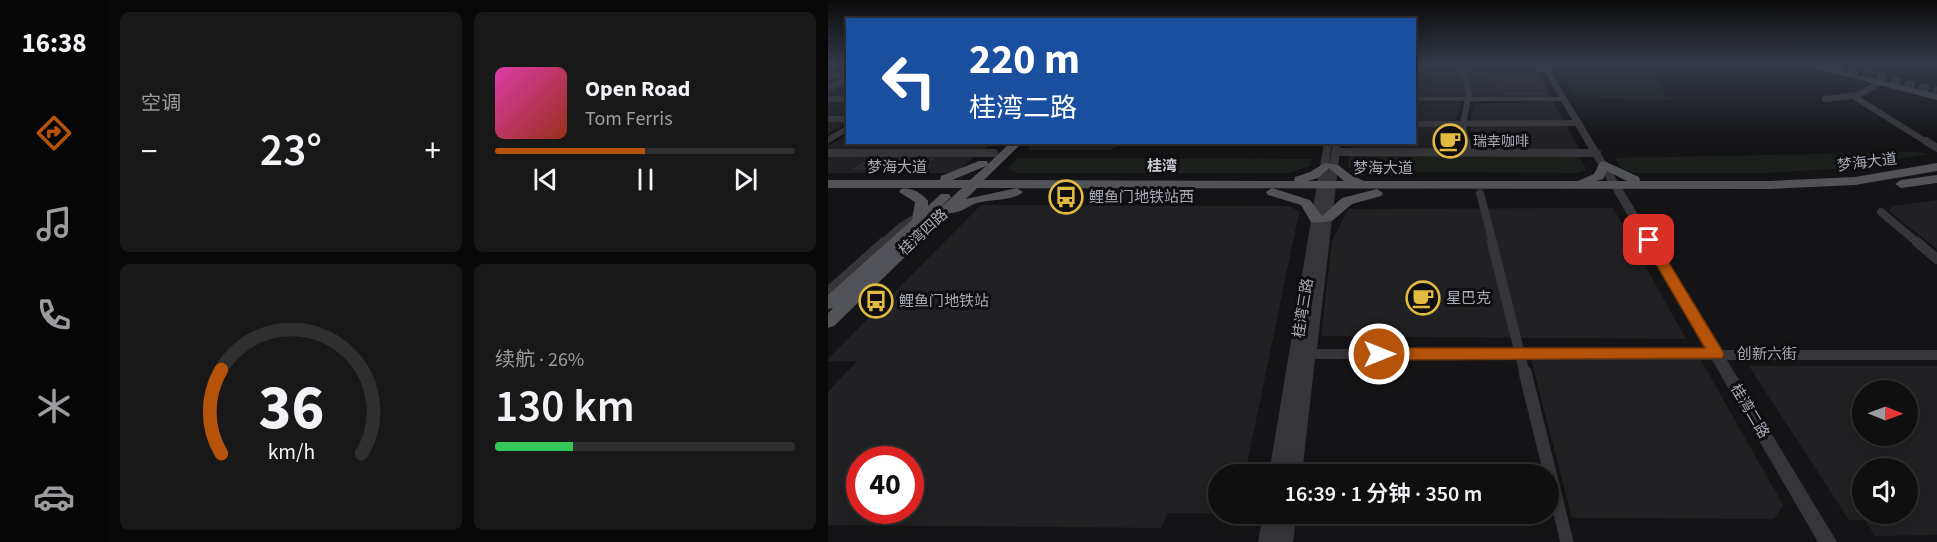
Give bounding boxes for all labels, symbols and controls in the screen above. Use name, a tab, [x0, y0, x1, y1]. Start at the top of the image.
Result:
text: 16:38	[21, 24, 87, 63]
text: 220 m	[969, 30, 1080, 90]
icon: left	[870, 42, 948, 120]
text: Open Road	[585, 73, 690, 105]
text: 桂湾二路	[969, 89, 1077, 128]
text: 空调	[141, 90, 181, 118]
text: Tom Ferris	[585, 105, 673, 133]
icon: directions	[33, 112, 75, 154]
text: 23°	[260, 119, 322, 183]
cafe icon: 瑞幸咖啡	[1432, 123, 1468, 159]
text: −	[141, 128, 157, 175]
text: +	[425, 128, 441, 175]
place label: 瑞幸咖啡	[1473, 132, 1529, 152]
street label: 梦海大道	[1836, 148, 1898, 177]
district label: 桂湾	[1147, 156, 1177, 177]
street label: 梦海大道	[867, 157, 927, 178]
street label: 梦海大道	[1353, 158, 1413, 179]
icon: previous	[529, 163, 562, 196]
icon: pause	[629, 163, 662, 196]
icon: next	[729, 163, 762, 196]
bus stop icon: 鲤鱼门地铁站西	[1048, 179, 1084, 215]
place label: 鲤鱼门地铁站西	[1089, 187, 1194, 208]
icon: music	[33, 203, 75, 245]
street label: 桂湾四路	[894, 204, 952, 261]
pin	[1623, 214, 1674, 265]
icon: arrive	[1632, 223, 1665, 256]
street label: 桂湾三路	[1288, 277, 1319, 339]
cafe icon: 星巴克	[1405, 280, 1441, 316]
bus stop icon: 鲤鱼门地铁站	[858, 283, 894, 319]
place label: 星巴克	[1446, 288, 1491, 309]
place label: 鲤鱼门地铁站	[899, 291, 989, 312]
icon: phone	[33, 294, 75, 336]
position arrow	[1347, 322, 1411, 386]
street label: 创新六街	[1737, 344, 1797, 365]
text: 续航 · 26%	[495, 346, 584, 374]
text: 36	[258, 364, 324, 453]
text: 130 km	[495, 375, 635, 439]
street label: 桂湾二路	[1725, 380, 1774, 442]
north arrow	[1852, 380, 1918, 446]
map controls	[1852, 380, 1918, 524]
icon: climate	[33, 385, 75, 427]
text: km/h	[267, 437, 315, 468]
speed limit sign: 40	[846, 446, 924, 524]
button: sound	[1852, 458, 1918, 524]
icon: car	[33, 476, 75, 518]
text: 16:39 · 1 分钟 · 350 m	[1285, 478, 1482, 510]

